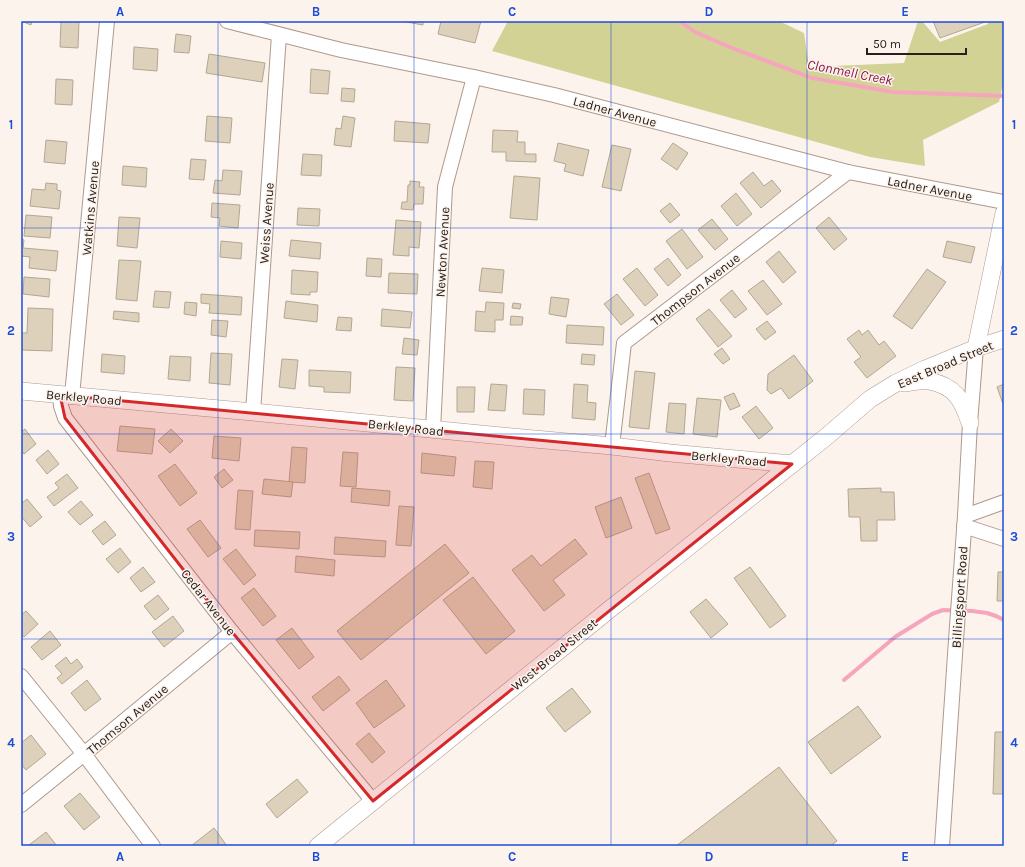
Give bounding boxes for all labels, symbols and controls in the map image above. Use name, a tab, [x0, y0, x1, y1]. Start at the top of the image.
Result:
text: A	[116, 4, 124, 19]
text: B	[312, 4, 320, 19]
text: C	[508, 4, 516, 19]
text: D	[705, 4, 714, 19]
text: E	[901, 4, 909, 19]
scale bar	[867, 30, 966, 56]
text: 50 m	[873, 37, 901, 51]
water label: Clonmell Creek	[806, 56, 895, 89]
street label: Ladner Avenue	[571, 93, 659, 130]
text: 1	[9, 117, 13, 132]
text: 1	[1012, 117, 1016, 132]
street label: Watkins Avenue	[79, 160, 102, 256]
street label: Ladner Avenue	[886, 173, 974, 204]
street label: Weiss Avenue	[256, 182, 277, 264]
street label: Newton Avenue	[433, 206, 452, 298]
street label: Thompson Avenue	[648, 250, 743, 329]
text: 2	[7, 323, 15, 338]
text: 2	[1010, 323, 1018, 338]
street label: East Broad Street	[895, 337, 996, 391]
street label: Berkley Road	[45, 387, 123, 408]
street label: Berkley Road	[367, 416, 445, 439]
street label: Berkley Road	[690, 448, 768, 469]
text: 3	[7, 529, 15, 544]
text: 3	[1010, 529, 1018, 544]
street label: Billingsport Road	[948, 545, 971, 649]
street label: Cedar Avenue	[178, 566, 239, 639]
street label: West Broad Street	[508, 615, 600, 694]
street label: Thomson Avenue	[84, 681, 171, 758]
text: 4	[7, 735, 15, 750]
text: 4	[1010, 735, 1018, 750]
text: A	[116, 849, 124, 864]
text: B	[312, 849, 320, 864]
text: C	[508, 849, 516, 864]
text: D	[705, 849, 714, 864]
text: E	[901, 849, 909, 864]

